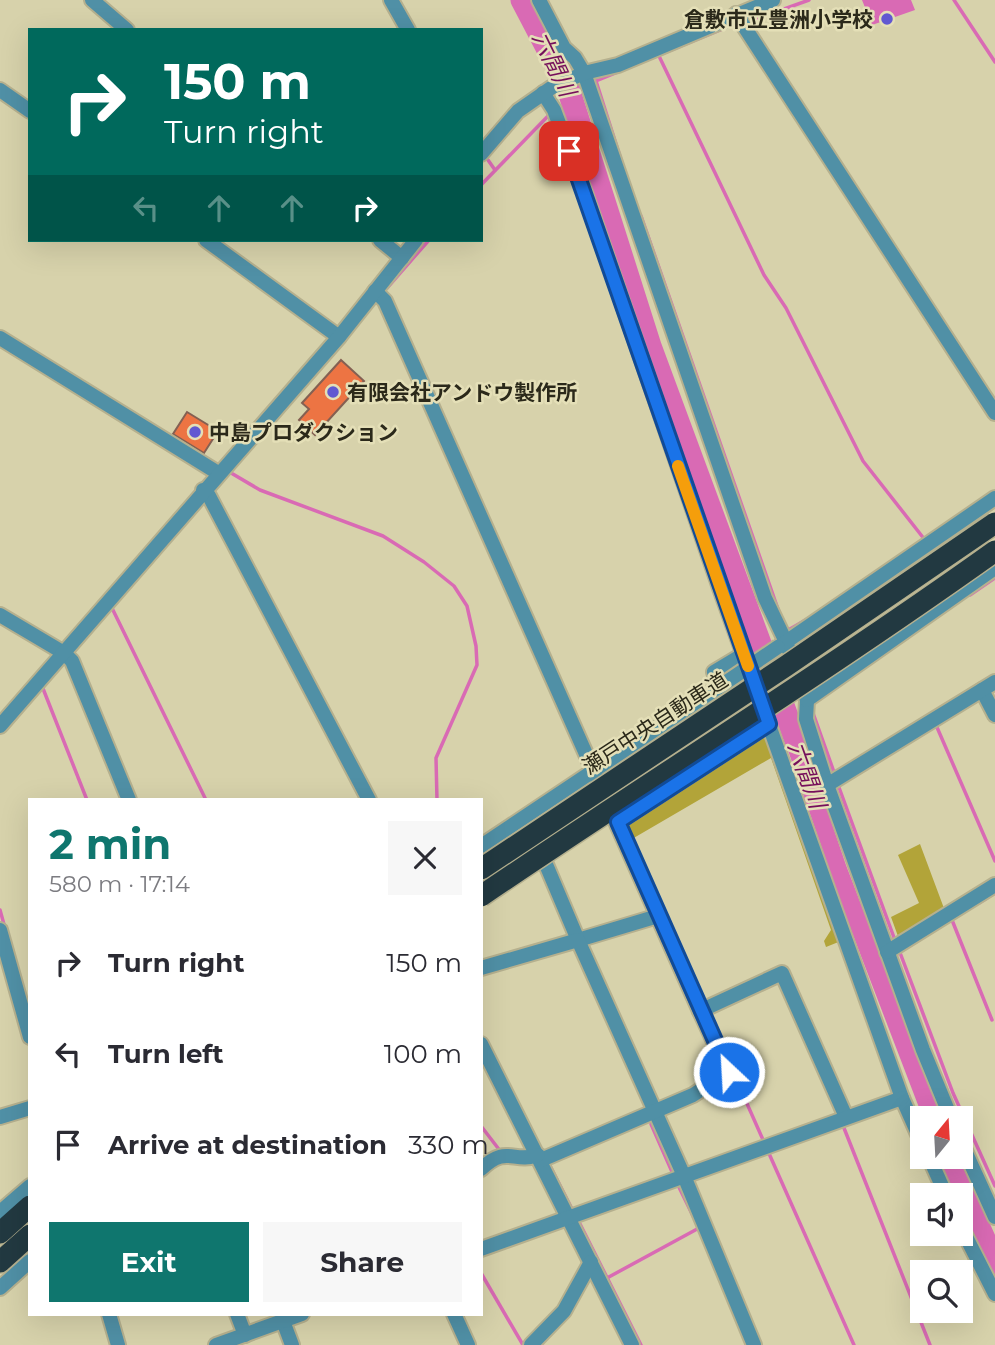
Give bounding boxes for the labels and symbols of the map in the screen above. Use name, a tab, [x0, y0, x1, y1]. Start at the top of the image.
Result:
place label: 倉敷市立豊洲小学校	[684, 7, 873, 32]
marker: 倉敷市立豊洲小学校	[879, 11, 895, 27]
water label: 六間川	[526, 27, 583, 104]
pin	[539, 121, 599, 181]
place label: 有限会社アンドウ製作所	[347, 380, 577, 405]
marker: 有限会社アンドウ製作所	[325, 384, 341, 400]
place label: 中島プロダクション	[209, 420, 398, 445]
marker: 中島プロダクション	[187, 424, 203, 440]
street label: 瀬戸中央自動車道	[578, 667, 732, 779]
water label: 六間川	[782, 738, 833, 815]
position arrow	[692, 1035, 766, 1109]
north arrow	[910, 1106, 973, 1169]

